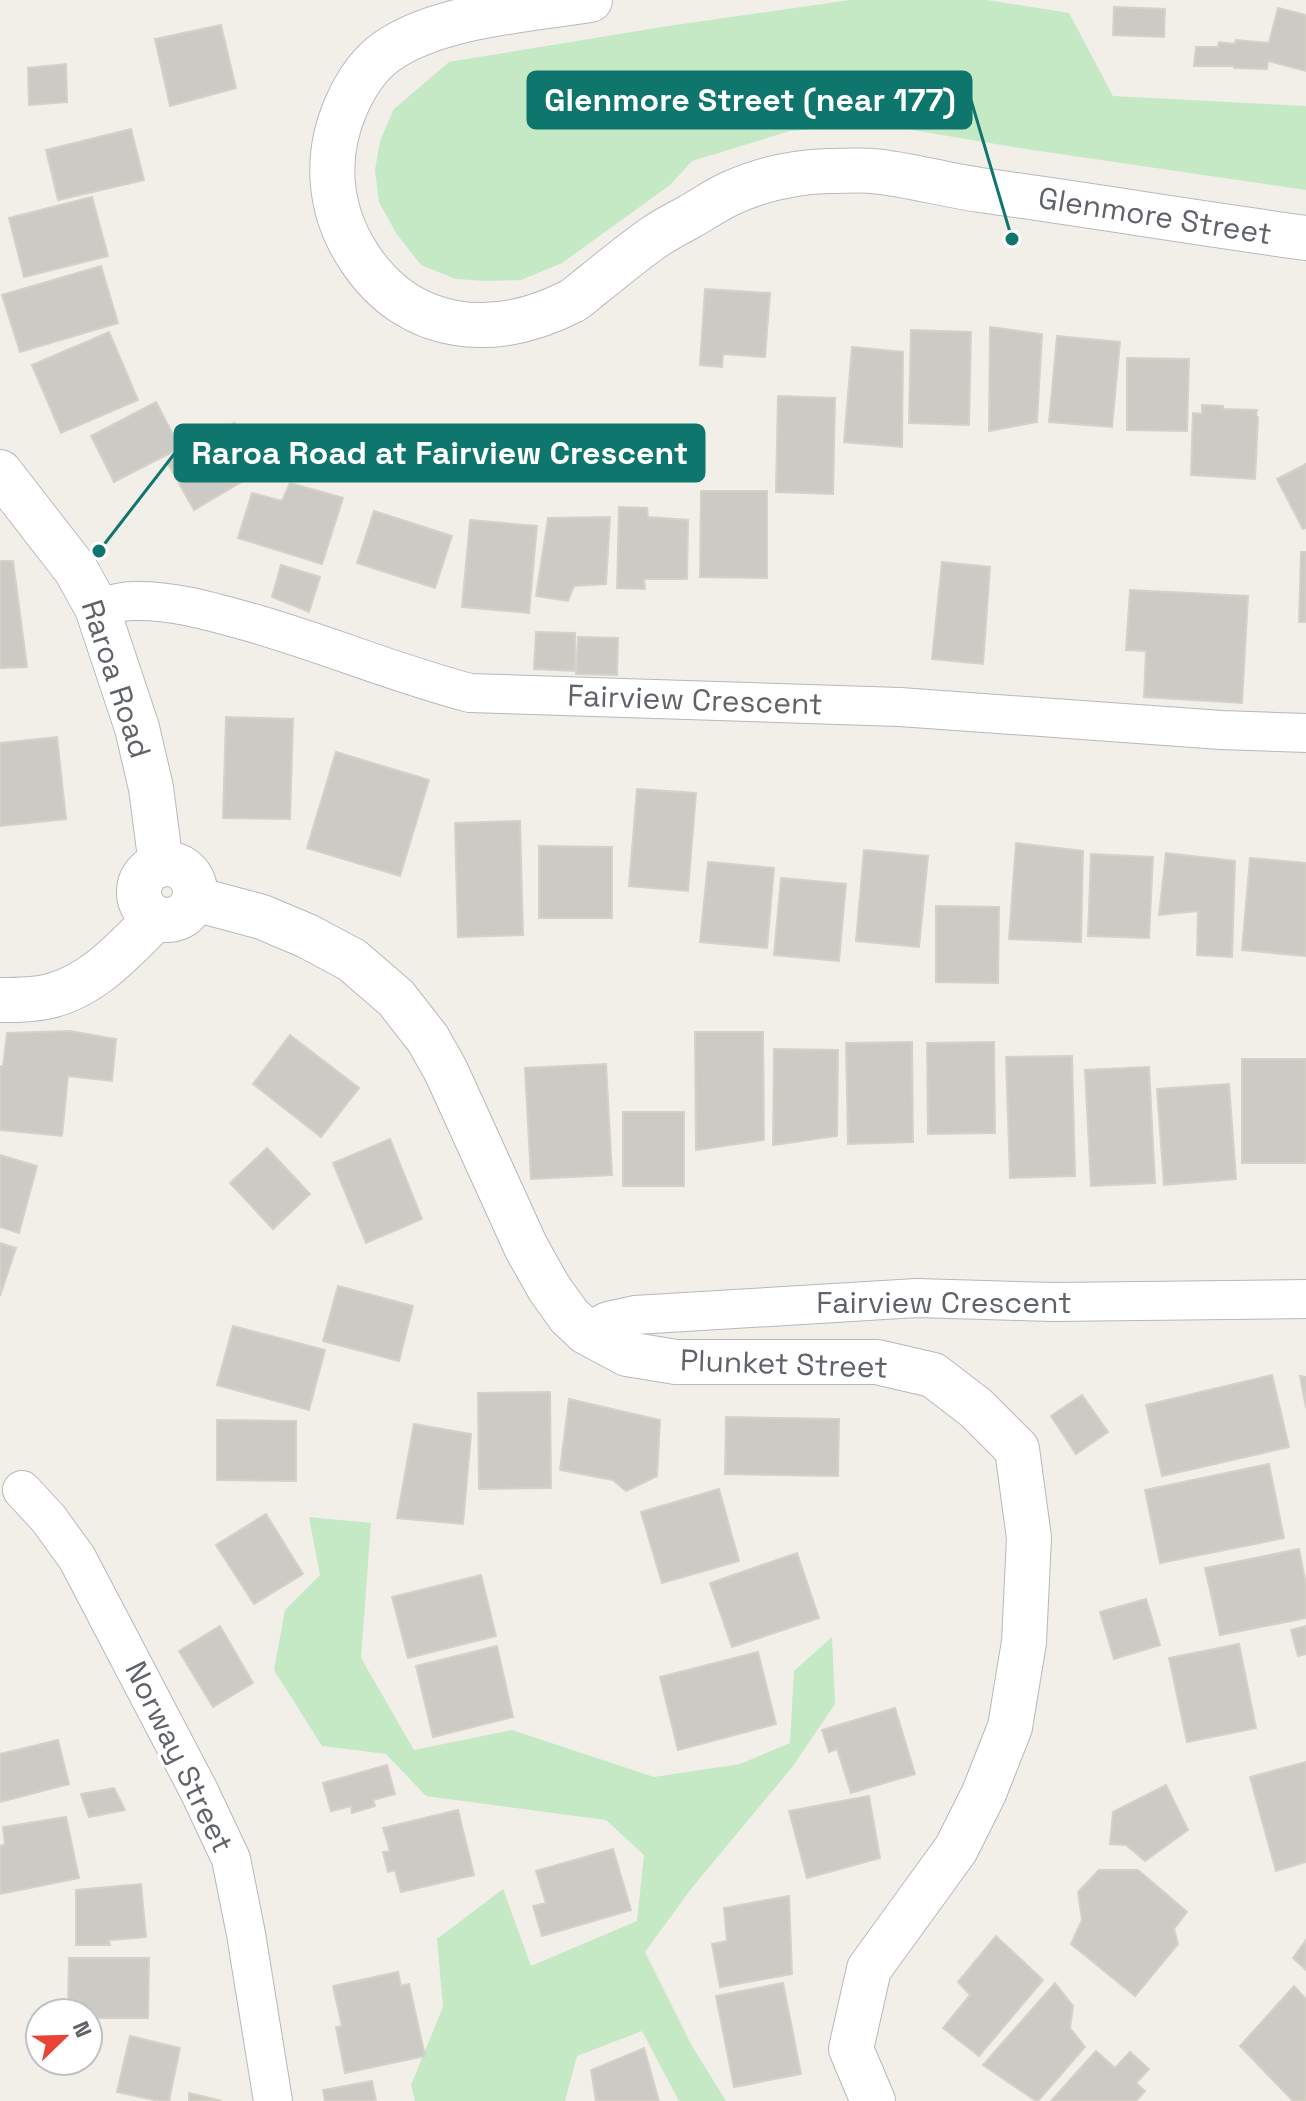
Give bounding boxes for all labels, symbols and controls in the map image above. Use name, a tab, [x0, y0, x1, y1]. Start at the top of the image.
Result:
callout: Glenmore Street (near 177)	[528, 72, 971, 128]
text: Glenmore Street (near 177)	[544, 80, 956, 120]
street label: Glenmore Street	[1036, 178, 1274, 253]
callout: Raroa Road at Fairview Crescent	[175, 425, 704, 481]
text: Raroa Road at Fairview Crescent	[192, 433, 688, 473]
street label: Raroa Road	[73, 595, 160, 763]
street label: Fairview Crescent	[567, 676, 823, 723]
street label: Fairview Crescent	[816, 1283, 1072, 1322]
street label: Plunket Street	[679, 1340, 889, 1387]
street label: Norway Street	[116, 1655, 243, 1859]
north arrow	[24, 1997, 104, 2077]
text: N	[67, 2017, 98, 2041]

